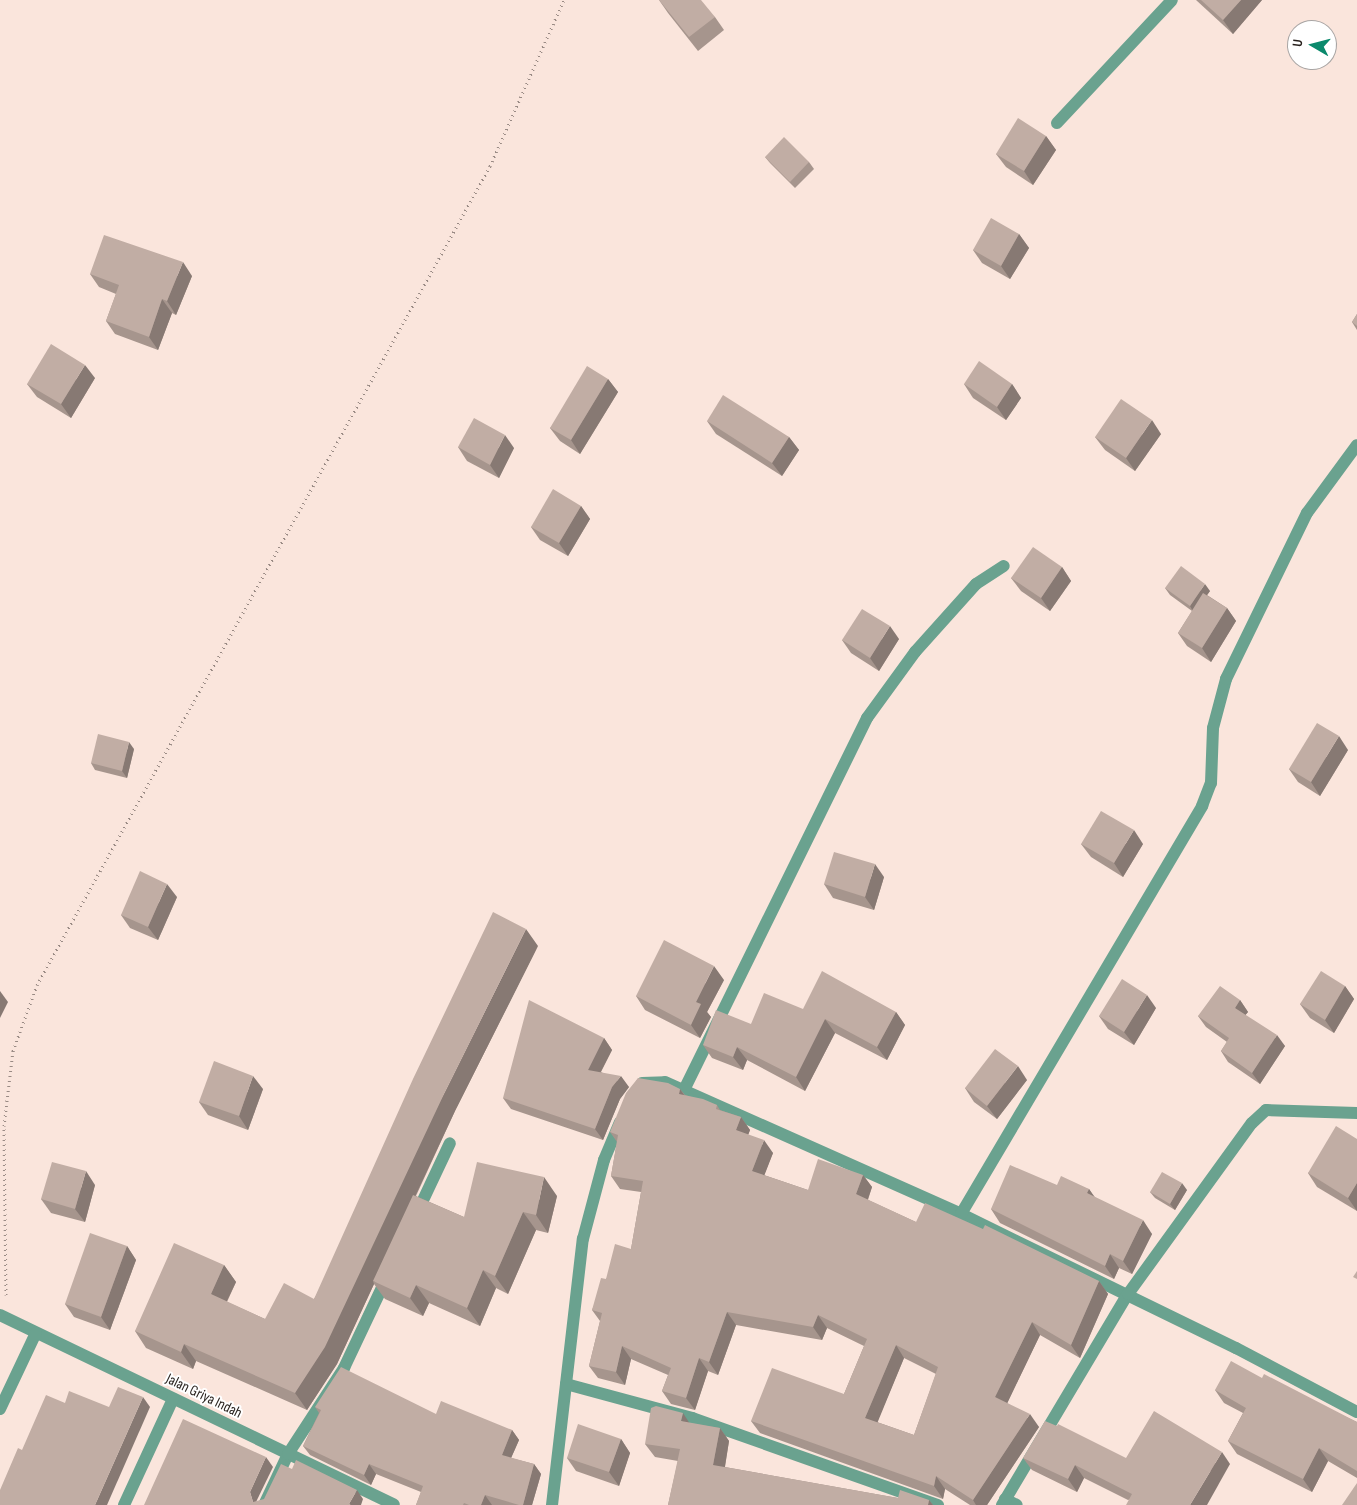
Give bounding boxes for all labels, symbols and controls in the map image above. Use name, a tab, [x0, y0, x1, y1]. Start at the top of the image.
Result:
north arrow	[1287, 20, 1337, 70]
text: U	[1289, 38, 1307, 48]
street label: Jalan Griya Indah	[163, 1370, 245, 1422]

